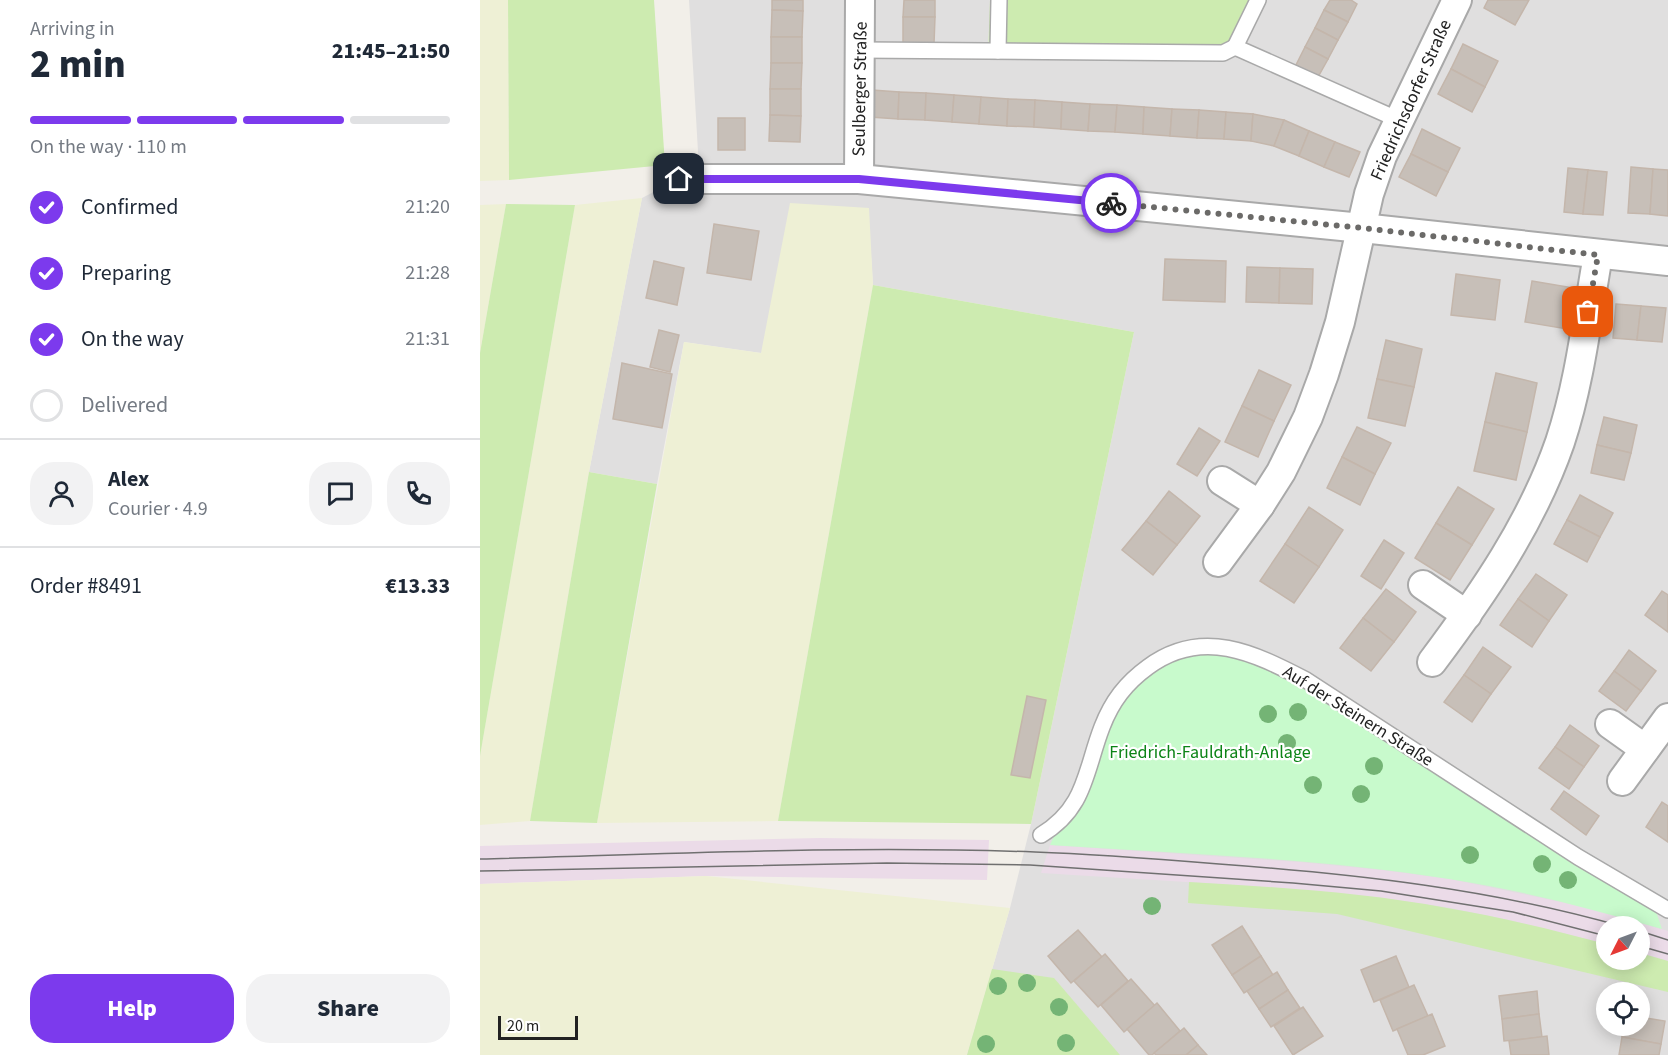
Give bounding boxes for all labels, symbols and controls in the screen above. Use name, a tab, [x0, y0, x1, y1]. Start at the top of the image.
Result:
text: Arriving in	[30, 15, 115, 43]
street label: Friedrichsdorfer Straße	[1364, 16, 1458, 184]
street label: Seulberger Straße	[846, 21, 874, 157]
text: 21:45–21:50	[332, 35, 450, 67]
text: 2 min	[30, 37, 126, 93]
text: On the way · 110 m	[30, 133, 187, 161]
pin	[653, 153, 704, 204]
icon: home	[662, 162, 695, 195]
courier	[1081, 173, 1141, 233]
icon: bike	[1095, 187, 1128, 220]
icon: check	[30, 191, 63, 224]
text: Confirmed	[81, 191, 178, 223]
text: 21:20	[405, 193, 450, 221]
icon: check	[30, 257, 63, 290]
text: Preparing	[81, 257, 171, 289]
text: 21:28	[405, 259, 450, 287]
pin	[1562, 286, 1613, 337]
icon: bag	[1571, 295, 1604, 328]
icon: check	[30, 323, 63, 356]
text: On the way	[81, 323, 184, 355]
text: 21:31	[405, 325, 450, 353]
text: Delivered	[81, 389, 168, 421]
button: person	[30, 462, 93, 525]
button: chat	[309, 462, 372, 525]
button: phone	[387, 462, 450, 525]
text: Alex	[108, 463, 149, 495]
text: Courier · 4.9	[108, 495, 208, 523]
text: Order #8491	[30, 570, 142, 602]
text: €13.33	[385, 570, 450, 602]
street label: Auf der Steinern Straße	[1278, 659, 1438, 773]
park label: Friedrich-Fauldrath-Anlage	[1109, 740, 1311, 765]
north arrow	[1596, 916, 1650, 970]
map controls	[1596, 916, 1650, 1036]
button: Help	[30, 974, 234, 1043]
button: Share	[246, 974, 450, 1043]
button: locate	[1596, 982, 1650, 1036]
scale bar	[498, 1013, 578, 1040]
text: 20 m	[507, 1015, 539, 1037]

